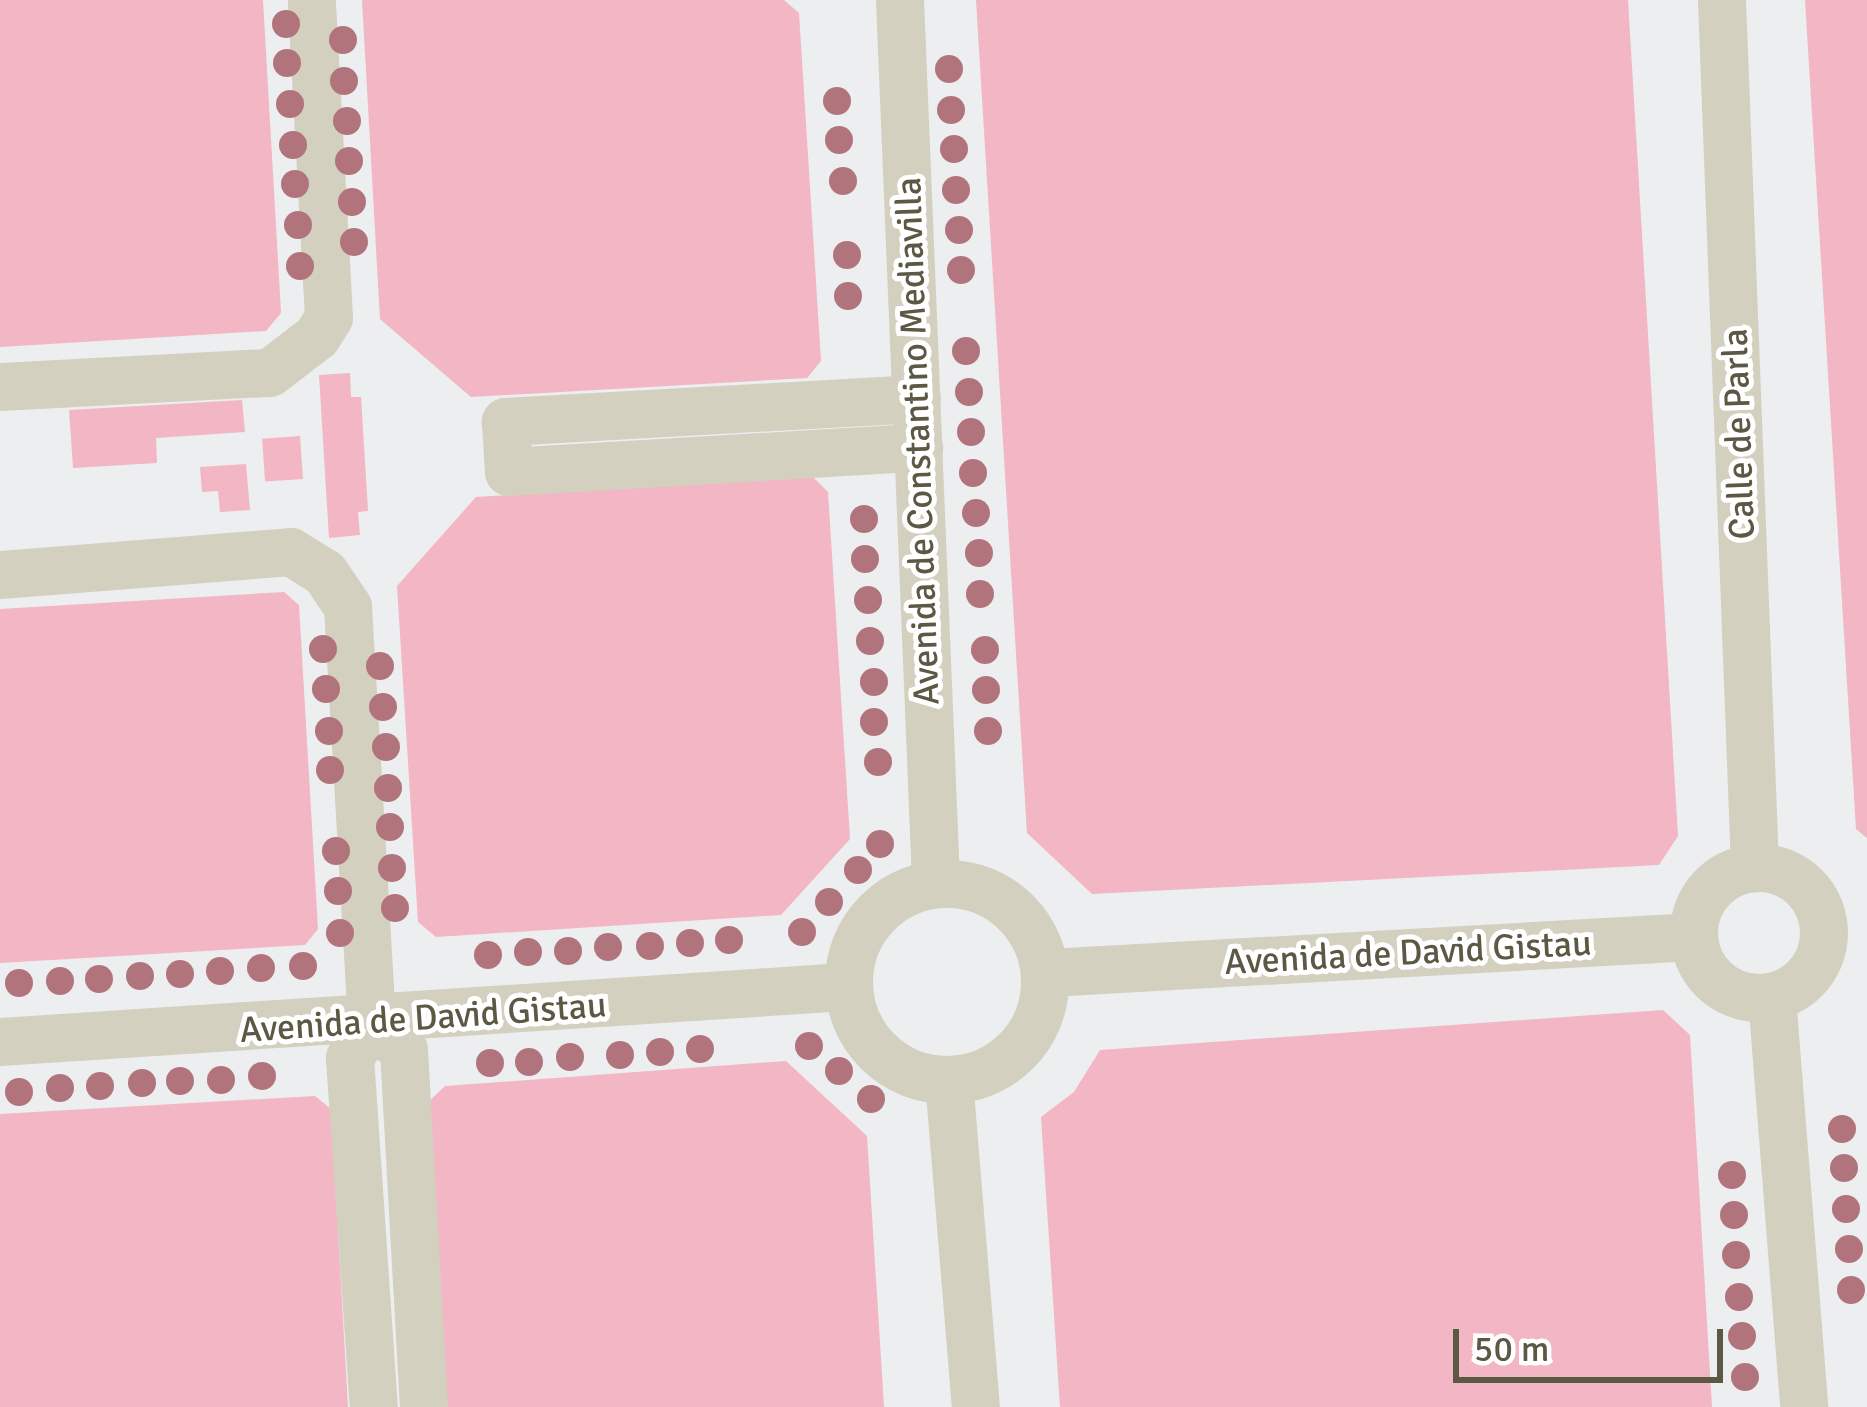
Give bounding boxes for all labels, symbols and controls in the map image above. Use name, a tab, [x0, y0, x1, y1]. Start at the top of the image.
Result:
street label: Avenida de Constantino Mediavilla	[887, 176, 949, 706]
street label: Calle de Parla	[1714, 328, 1764, 540]
street label: Avenida de David Gistau	[1223, 922, 1593, 984]
street label: Avenida de David Gistau	[238, 984, 608, 1052]
scale bar	[1459, 1305, 1729, 1379]
text: 50 m	[1474, 1327, 1550, 1372]

